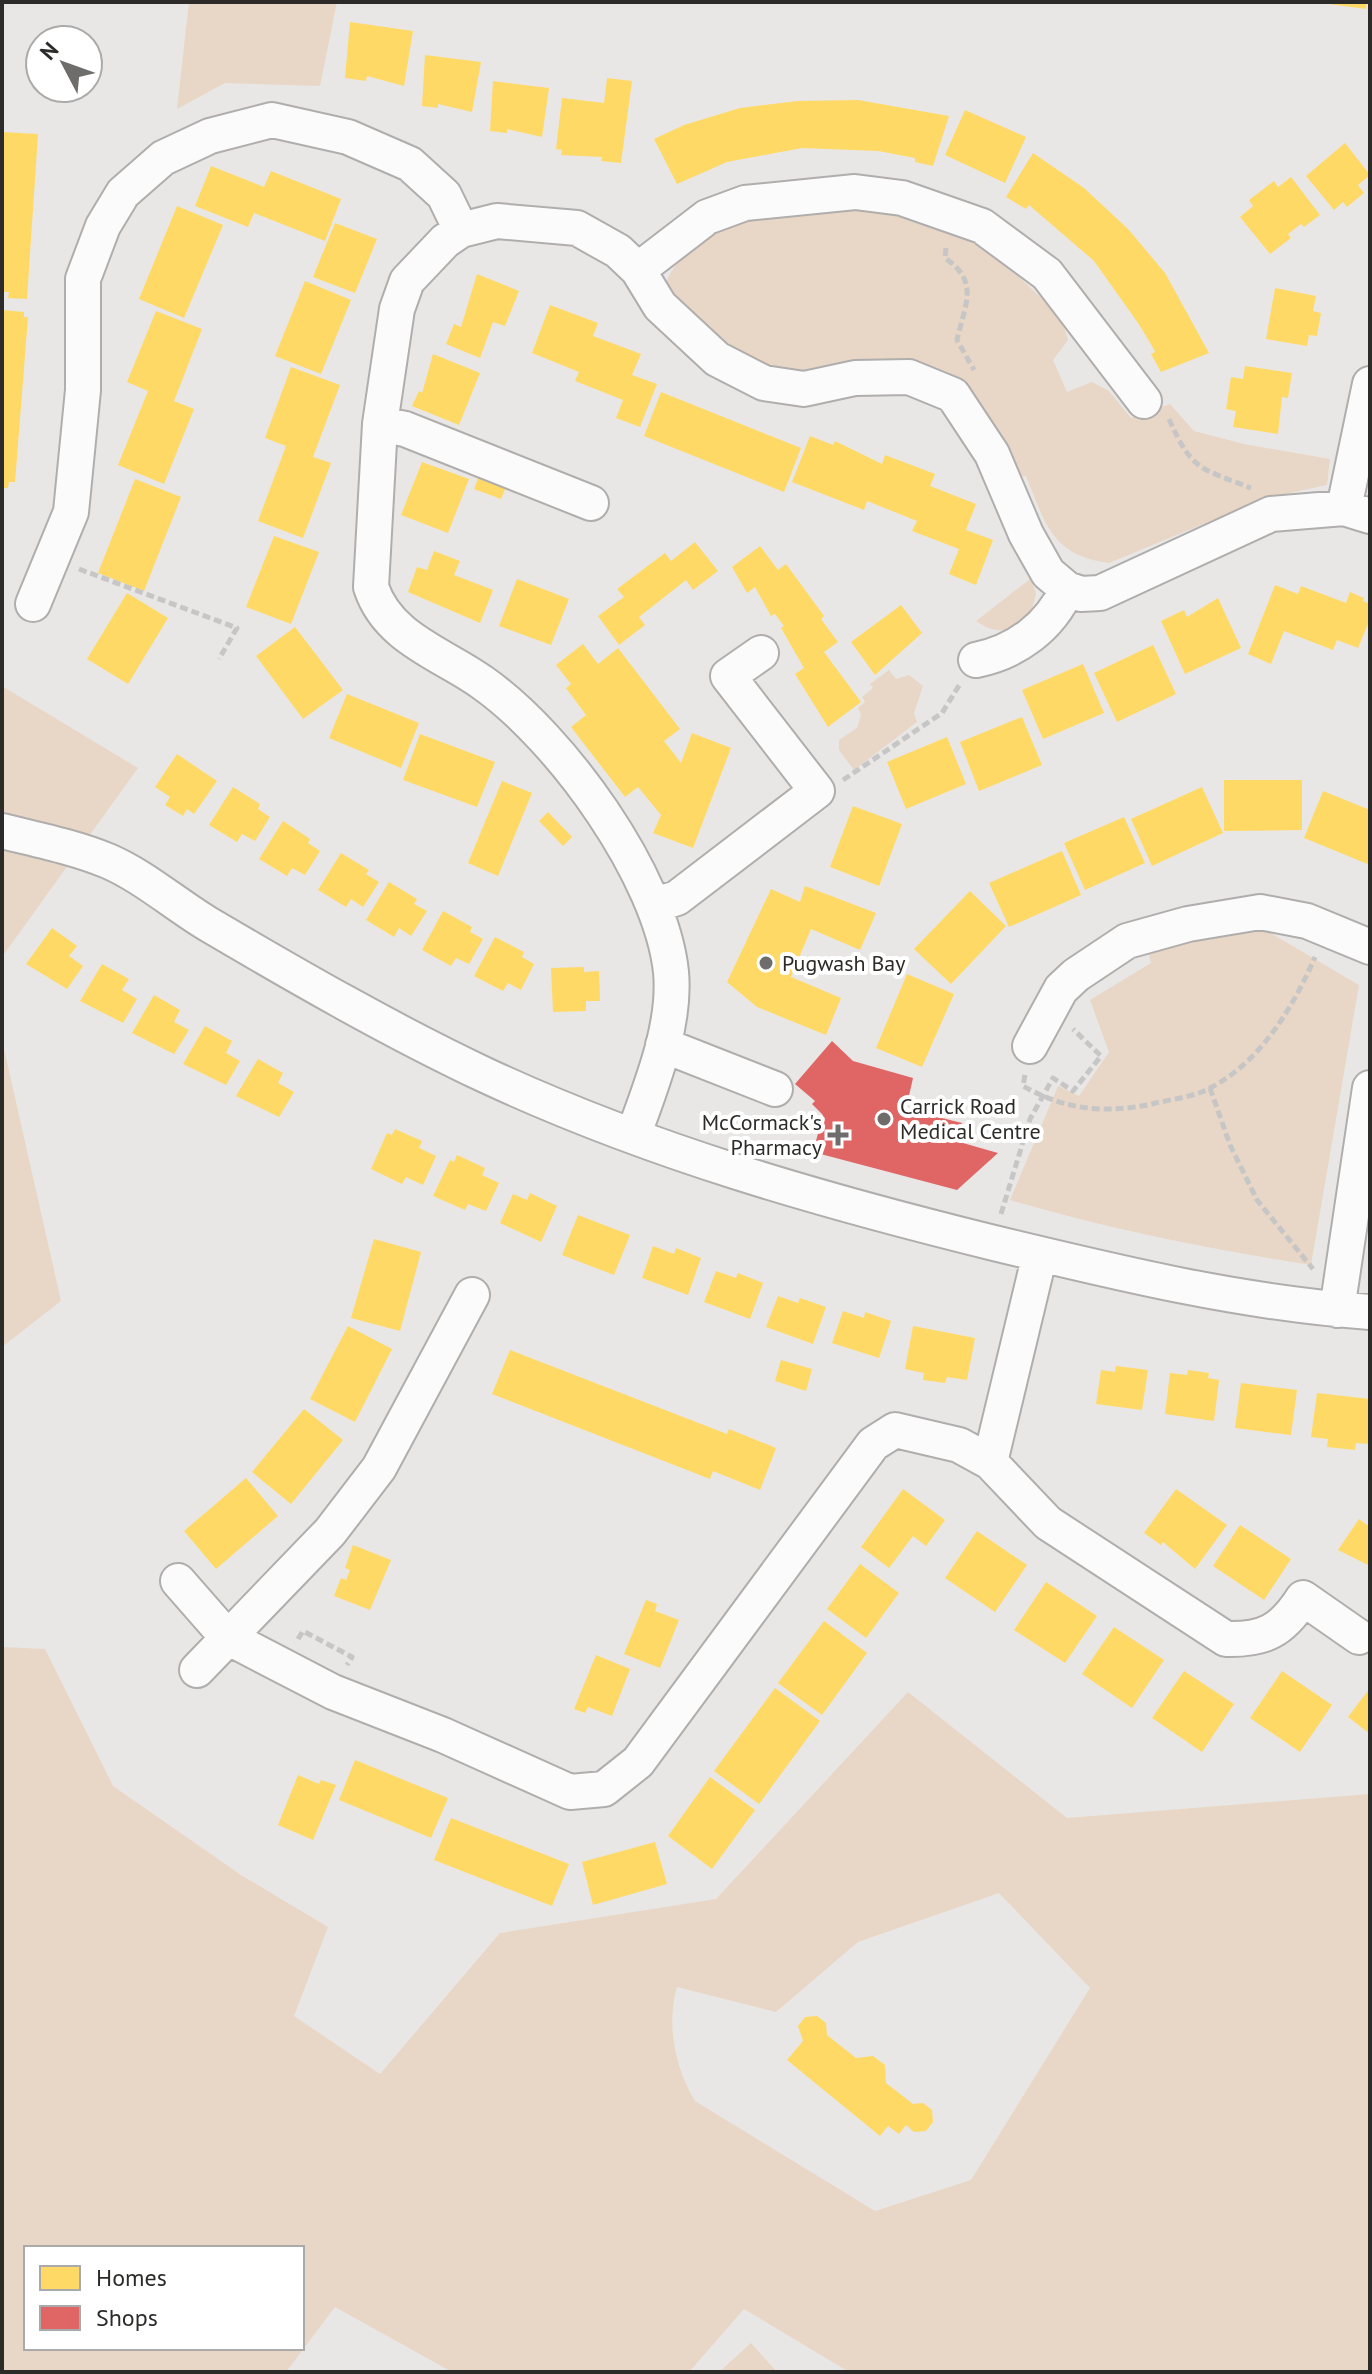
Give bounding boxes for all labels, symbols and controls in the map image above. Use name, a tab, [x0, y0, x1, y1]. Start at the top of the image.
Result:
north arrow	[24, 24, 104, 104]
text: N	[34, 36, 64, 66]
place label: Pugwash Bay	[782, 949, 906, 977]
marker: Pugwash Bay	[757, 954, 775, 972]
place label: Carrick Road Medical Centre	[900, 1092, 1041, 1145]
place label: McCormack's Pharmacy	[702, 1108, 823, 1161]
marker: Carrick Road Medical Centre	[875, 1110, 893, 1128]
marker: McCormack's Pharmacy	[829, 1126, 847, 1144]
legend	[24, 2246, 304, 2350]
text: Homes	[96, 2262, 167, 2293]
text: Shops	[96, 2302, 158, 2333]

